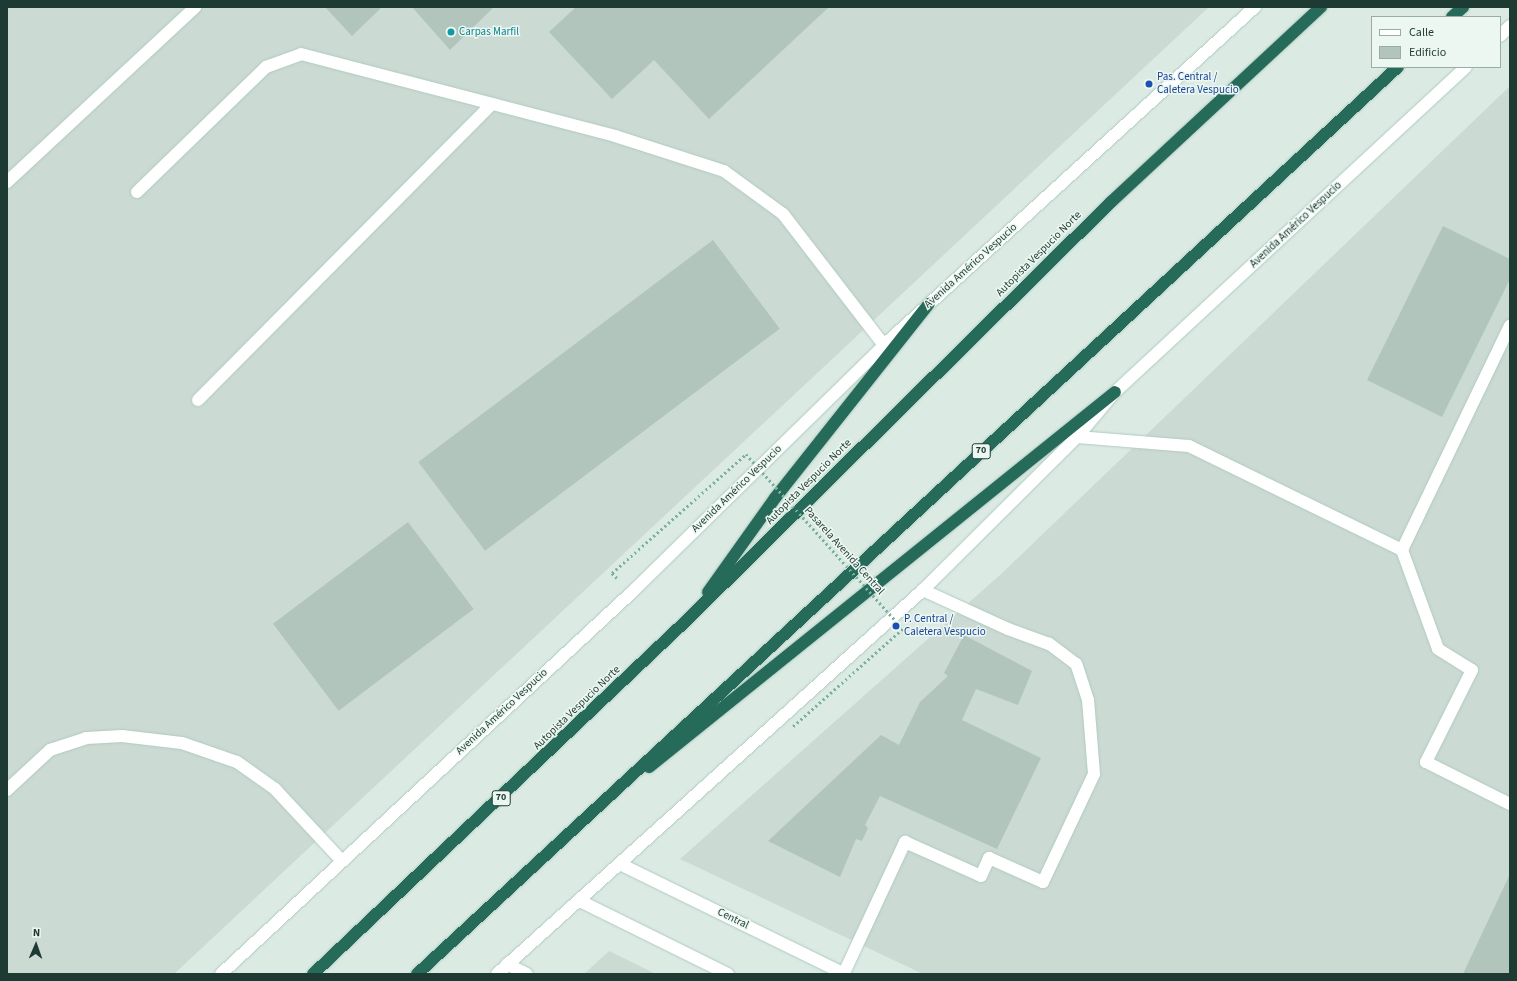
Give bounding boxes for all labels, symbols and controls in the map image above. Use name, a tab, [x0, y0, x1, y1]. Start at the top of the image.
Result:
legend	[1371, 16, 1501, 68]
text: Calle	[1409, 24, 1434, 41]
place label: Carpas Marfil	[459, 25, 519, 39]
marker: Carpas Marfil	[446, 27, 456, 37]
text: Edificio	[1409, 44, 1446, 61]
place label: Pas. Central / Caletera Vespucio	[1157, 71, 1239, 97]
marker: Pas. Central / Caletera Vespucio	[1144, 79, 1154, 89]
street label: Avenida Américo Vespucio	[1247, 179, 1345, 271]
street label: Autopista Vespucio Norte	[994, 209, 1084, 299]
street label: Avenida Américo Vespucio	[922, 221, 1020, 311]
street label: Autopista Vespucio Norte	[764, 437, 854, 527]
street label: Avenida Américo Vespucio	[689, 442, 785, 536]
road number: 70	[971, 443, 991, 459]
street label: Pasarela Avenida Central	[801, 504, 887, 598]
place label: P. Central / Caletera Vespucio	[904, 613, 986, 639]
marker: P. Central / Caletera Vespucio	[891, 621, 901, 631]
street label: Autopista Vespucio Norte	[531, 663, 623, 753]
street label: Avenida Américo Vespucio	[453, 666, 551, 758]
road number: 70	[491, 790, 511, 806]
street label: Central	[715, 906, 751, 932]
north arrow	[16, 925, 56, 965]
text: N	[33, 925, 40, 940]

